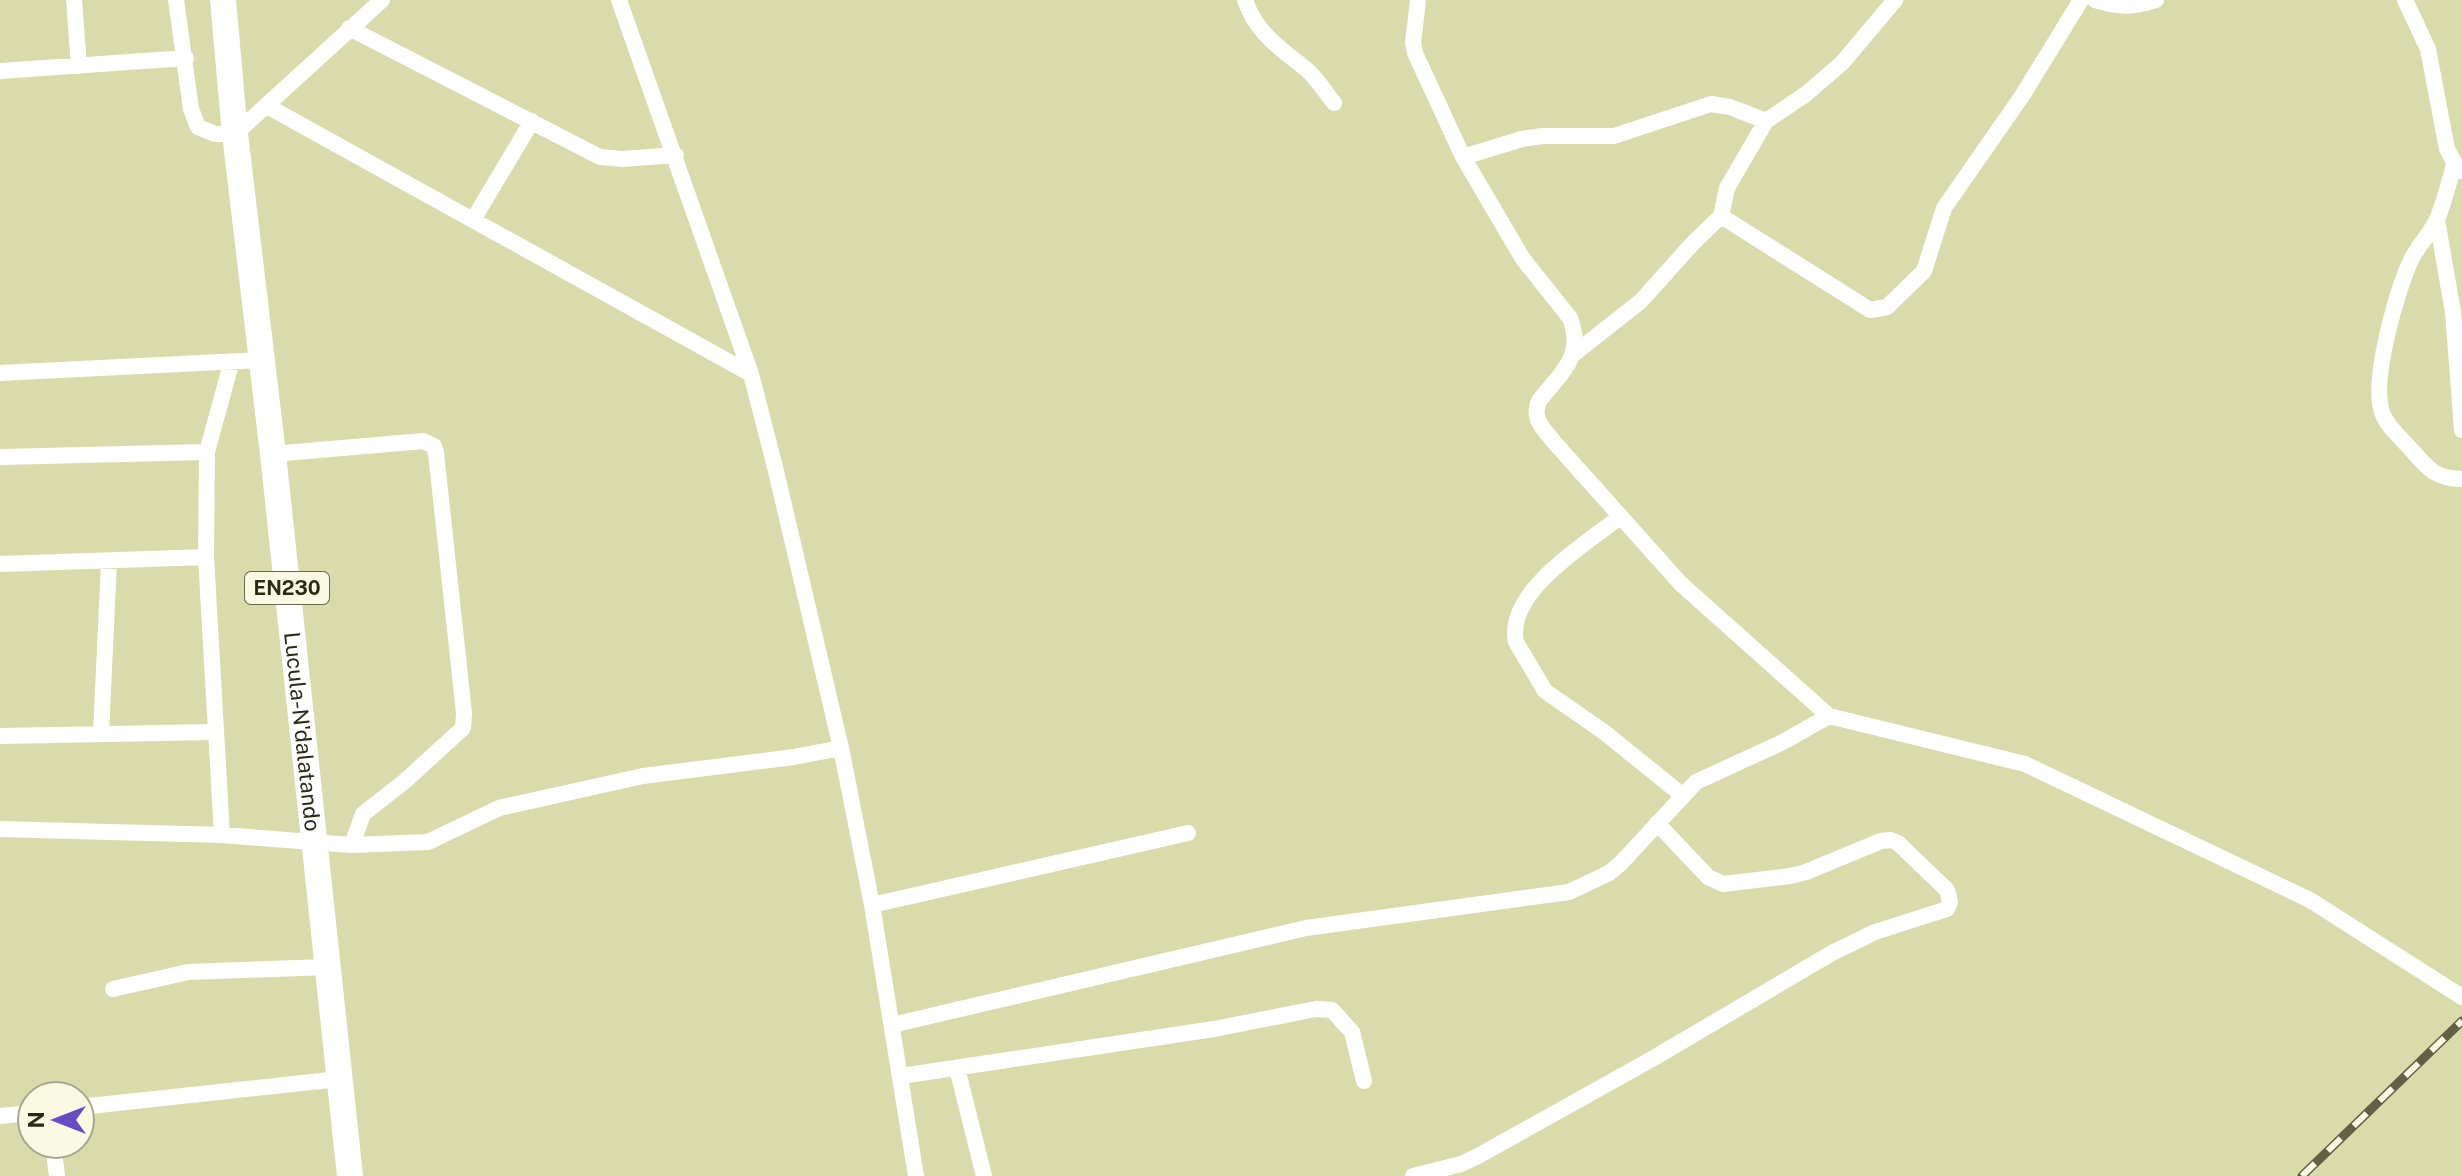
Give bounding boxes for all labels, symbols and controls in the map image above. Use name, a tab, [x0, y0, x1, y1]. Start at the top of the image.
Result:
road number: EN230	[245, 572, 329, 604]
street label: Lucula-N'dalatando	[279, 631, 326, 833]
north arrow	[16, 1080, 96, 1160]
text: N	[23, 1111, 49, 1129]

